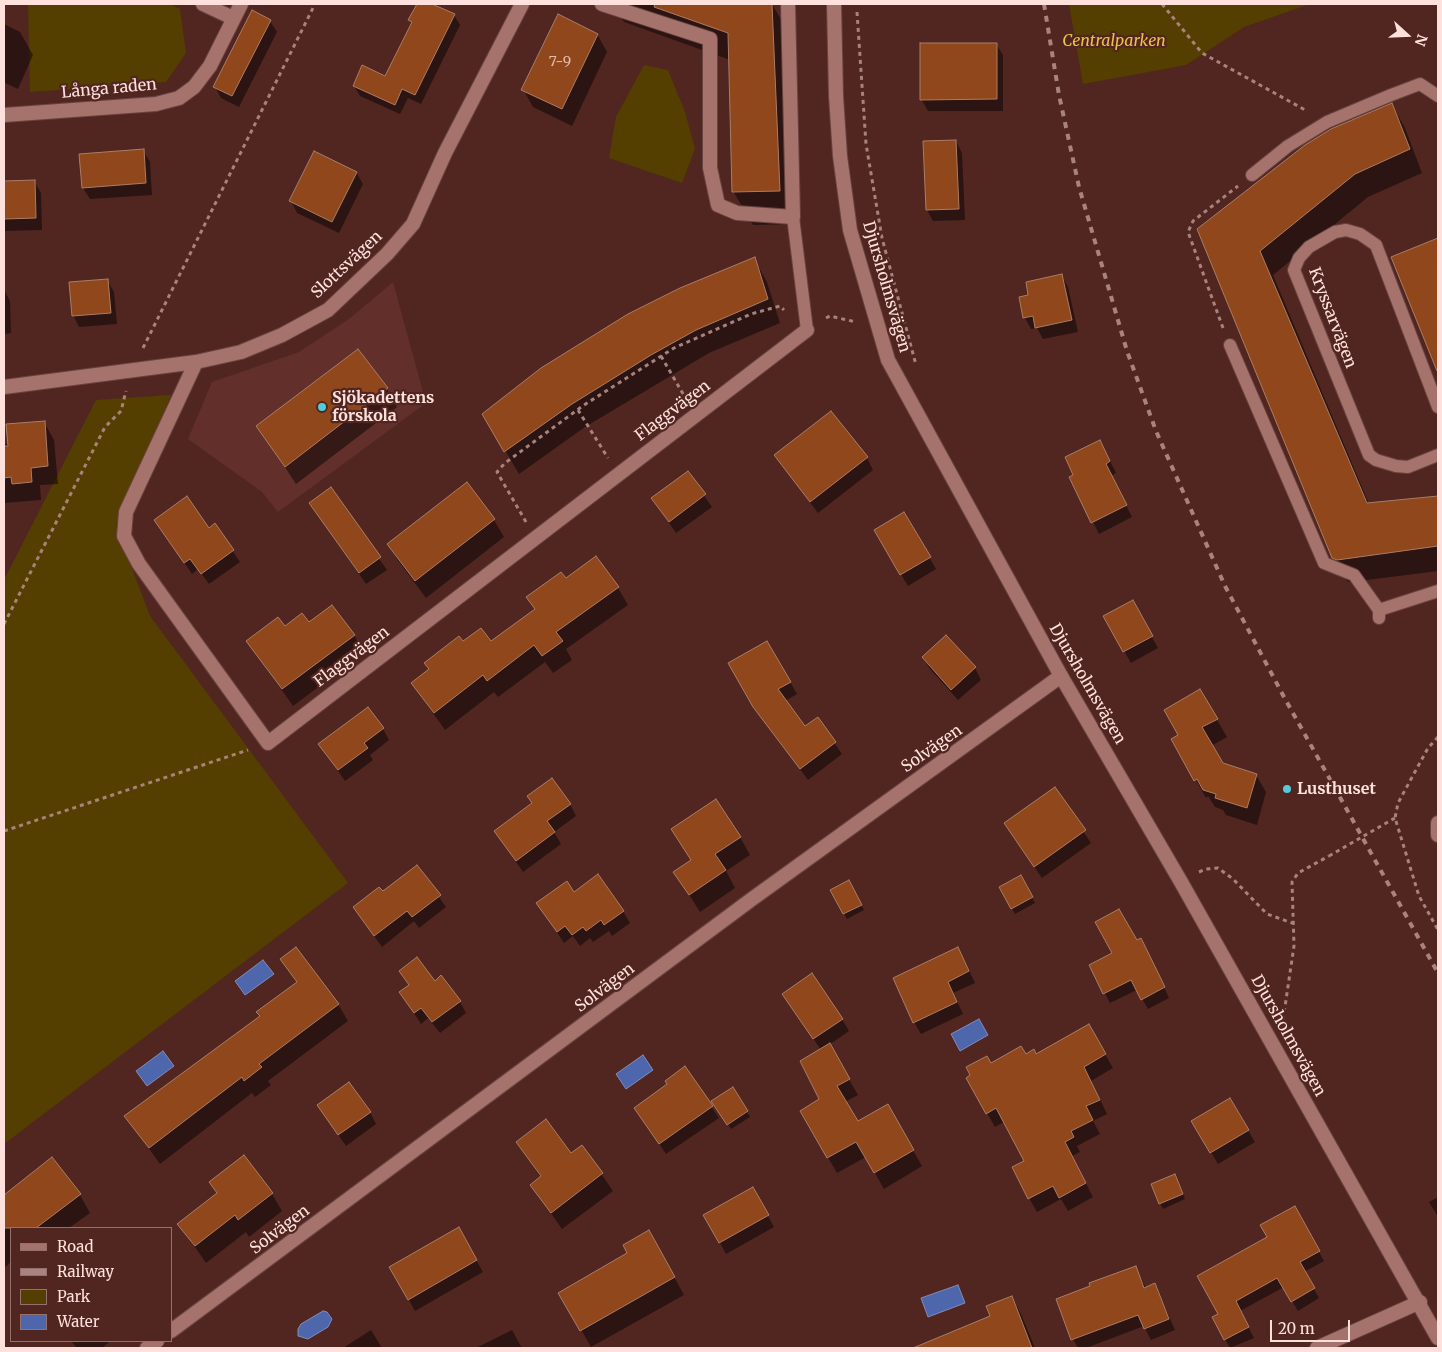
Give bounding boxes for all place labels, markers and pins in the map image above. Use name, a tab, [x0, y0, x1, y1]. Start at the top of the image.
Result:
place label: Sjökadettens förskola	[332, 388, 434, 426]
marker: Sjökadettens förskola	[316, 401, 328, 413]
place label: Lusthuset	[1297, 779, 1376, 799]
marker: Lusthuset	[1281, 783, 1293, 795]

